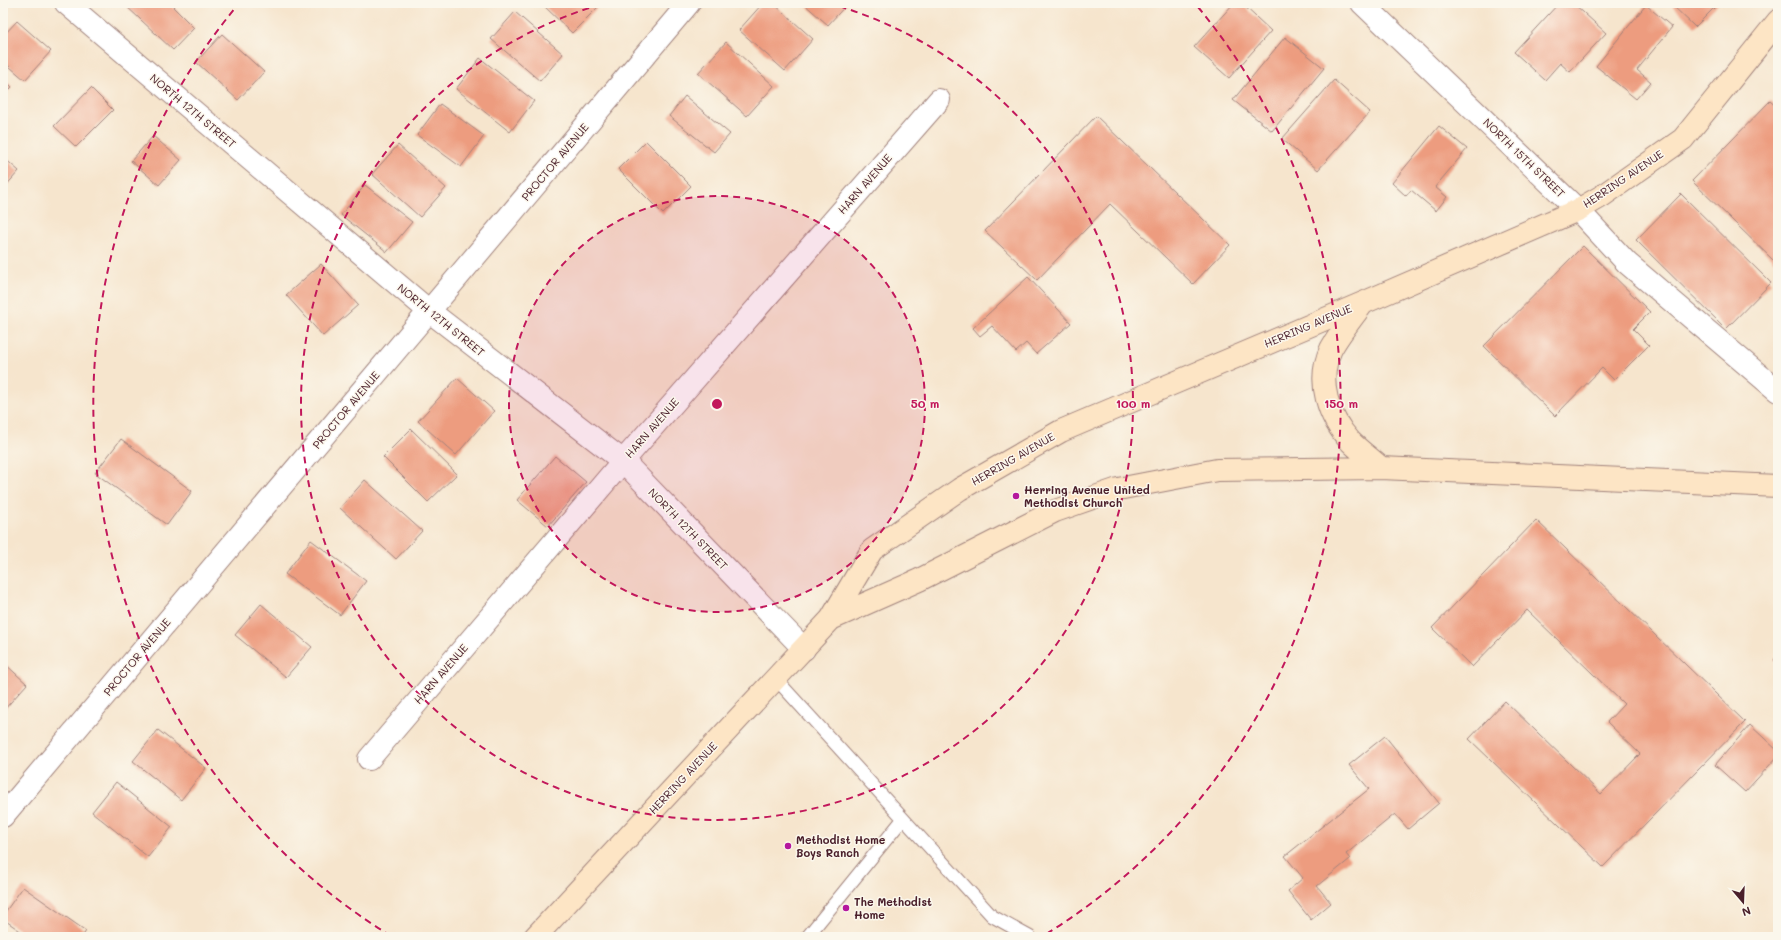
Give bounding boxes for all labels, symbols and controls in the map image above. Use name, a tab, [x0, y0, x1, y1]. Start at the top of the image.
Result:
street label: NORTH 12TH STREET	[147, 70, 240, 151]
street label: NORTH 15TH STREET	[1480, 115, 1569, 201]
street label: PROCTOR AVENUE	[518, 120, 591, 204]
street label: HERRING AVENUE	[1580, 146, 1666, 211]
street label: HARN AVENUE	[834, 150, 895, 217]
street label: NORTH 12TH STREET	[395, 280, 488, 359]
street label: HERRING AVENUE	[1262, 300, 1354, 351]
street label: PROCTOR AVENUE	[309, 368, 382, 452]
street label: HARN AVENUE	[621, 394, 682, 461]
text: 50 m	[911, 395, 939, 411]
text: 100 m	[1116, 395, 1150, 411]
text: 150 m	[1324, 395, 1358, 411]
centre of rings	[710, 397, 724, 411]
street label: HERRING AVENUE	[968, 429, 1057, 489]
place label: Herring Avenue United Methodist Church	[1024, 482, 1150, 510]
street label: NORTH 12TH STREET	[645, 485, 731, 573]
marker: Herring Avenue United Methodist Church	[1011, 491, 1021, 501]
street label: PROCTOR AVENUE	[100, 615, 173, 699]
street label: HARN AVENUE	[410, 640, 471, 707]
street label: HERRING AVENUE	[645, 738, 720, 817]
place label: Methodist Home Boys Ranch	[796, 832, 886, 860]
marker: Methodist Home Boys Ranch	[783, 841, 793, 851]
north arrow	[1723, 882, 1763, 922]
place label: The Methodist Home	[854, 894, 932, 922]
marker: The Methodist Home	[841, 903, 851, 913]
text: N	[1740, 903, 1753, 920]

